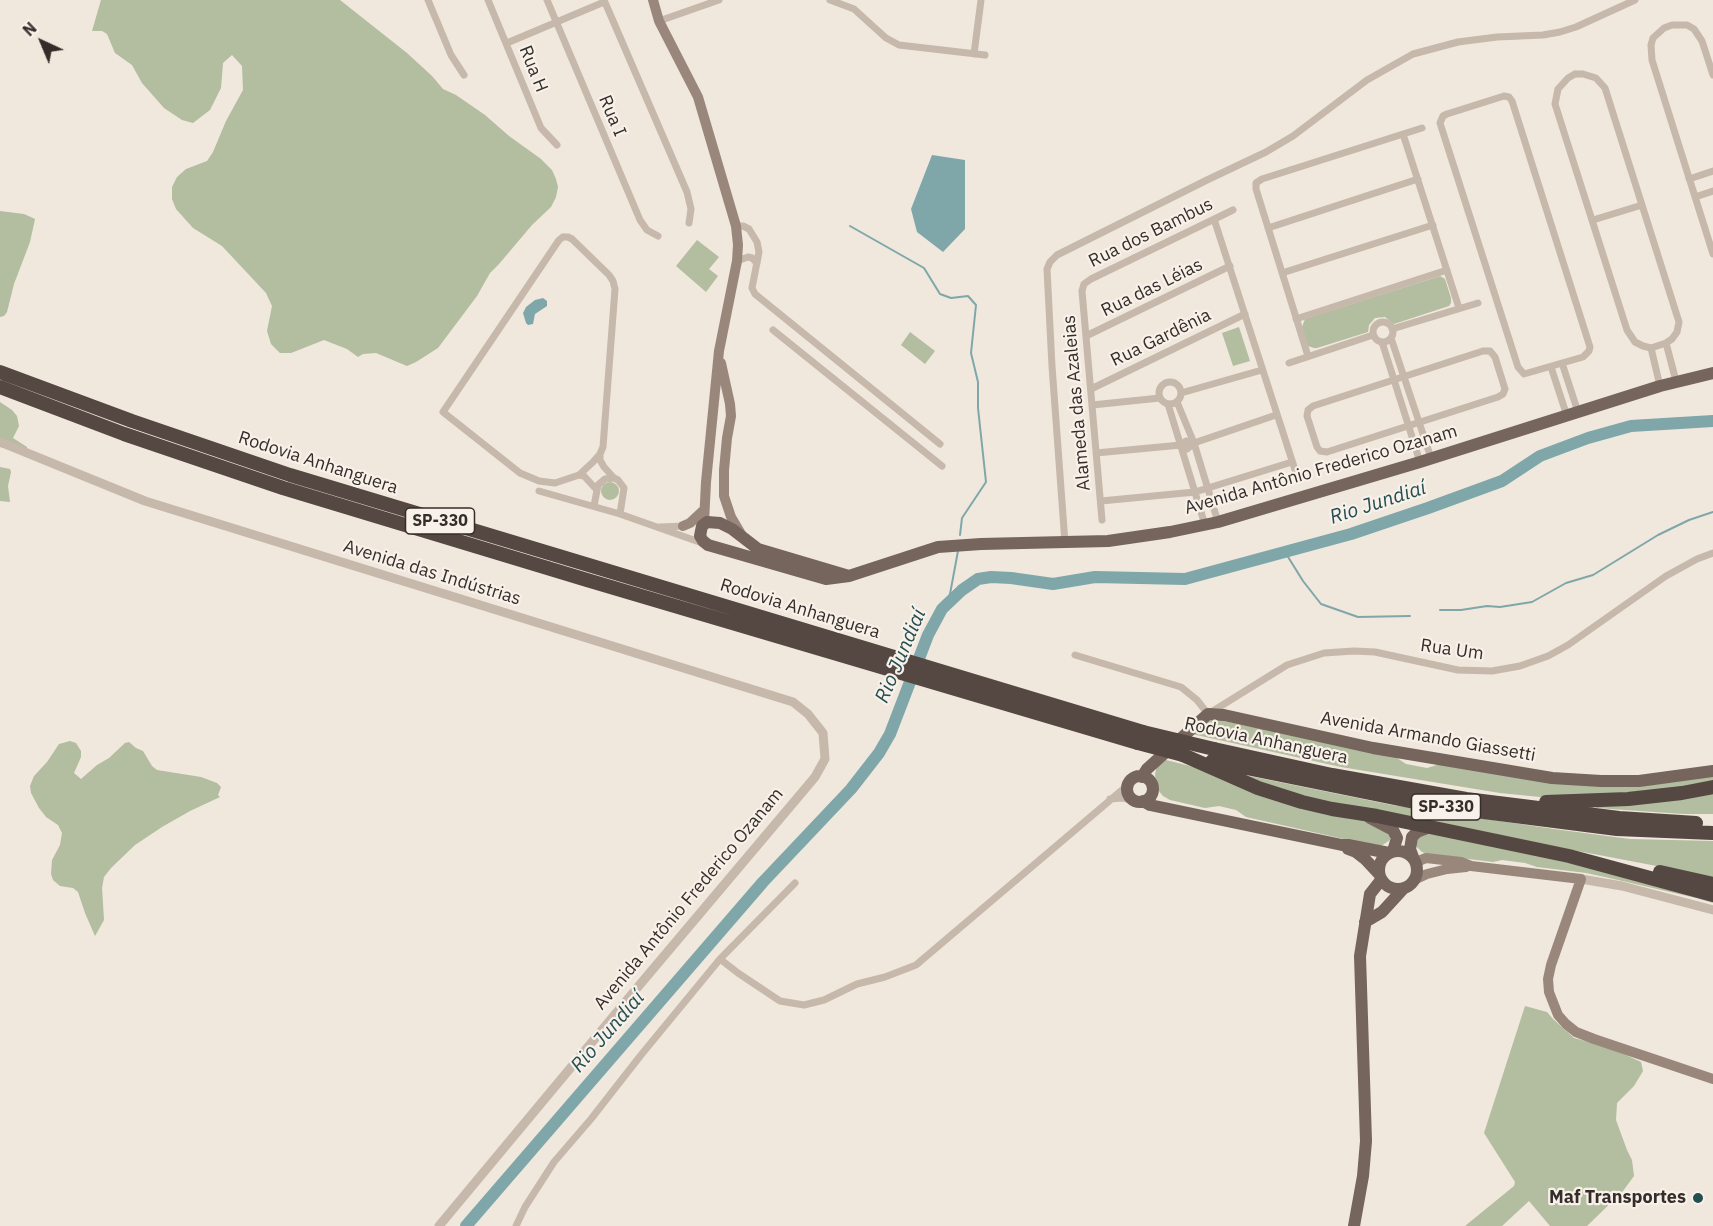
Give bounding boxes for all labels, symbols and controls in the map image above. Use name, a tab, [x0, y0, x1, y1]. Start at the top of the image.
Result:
north arrow	[12, 12, 72, 72]
text: N	[18, 18, 41, 40]
street label: Rua H	[514, 43, 552, 95]
street label: Rua I	[594, 92, 630, 140]
street label: Rua dos Bambus	[1085, 194, 1217, 272]
street label: Rua das Léias	[1098, 254, 1206, 322]
street label: Rua Gardênia	[1107, 304, 1215, 372]
street label: Alameda das Azaleias	[1059, 314, 1095, 492]
street label: Avenida Antônio Frederico Ozanam	[1182, 421, 1460, 519]
street label: Rodovia Anhanguera	[236, 427, 400, 499]
water label: Rio Jundiaí	[1327, 476, 1429, 530]
road number: SP-330	[406, 508, 474, 534]
street label: Avenida das Indústrias	[341, 536, 523, 610]
street label: Rodovia Anhanguera	[717, 574, 883, 644]
water label: Rio Jundiaí	[870, 605, 932, 707]
street label: Rua Um	[1419, 635, 1485, 665]
street label: Avenida Armando Giassetti	[1319, 707, 1537, 767]
street label: Rodovia Anhanguera	[1182, 713, 1350, 769]
street label: Avenida Antônio Frederico Ozanam	[590, 784, 788, 1014]
road number: SP-330	[1412, 794, 1480, 820]
water label: Rio Jundiaí	[566, 986, 650, 1078]
place label: Maf Transportes	[1549, 1187, 1686, 1209]
marker: Maf Transportes	[1691, 1191, 1705, 1205]

